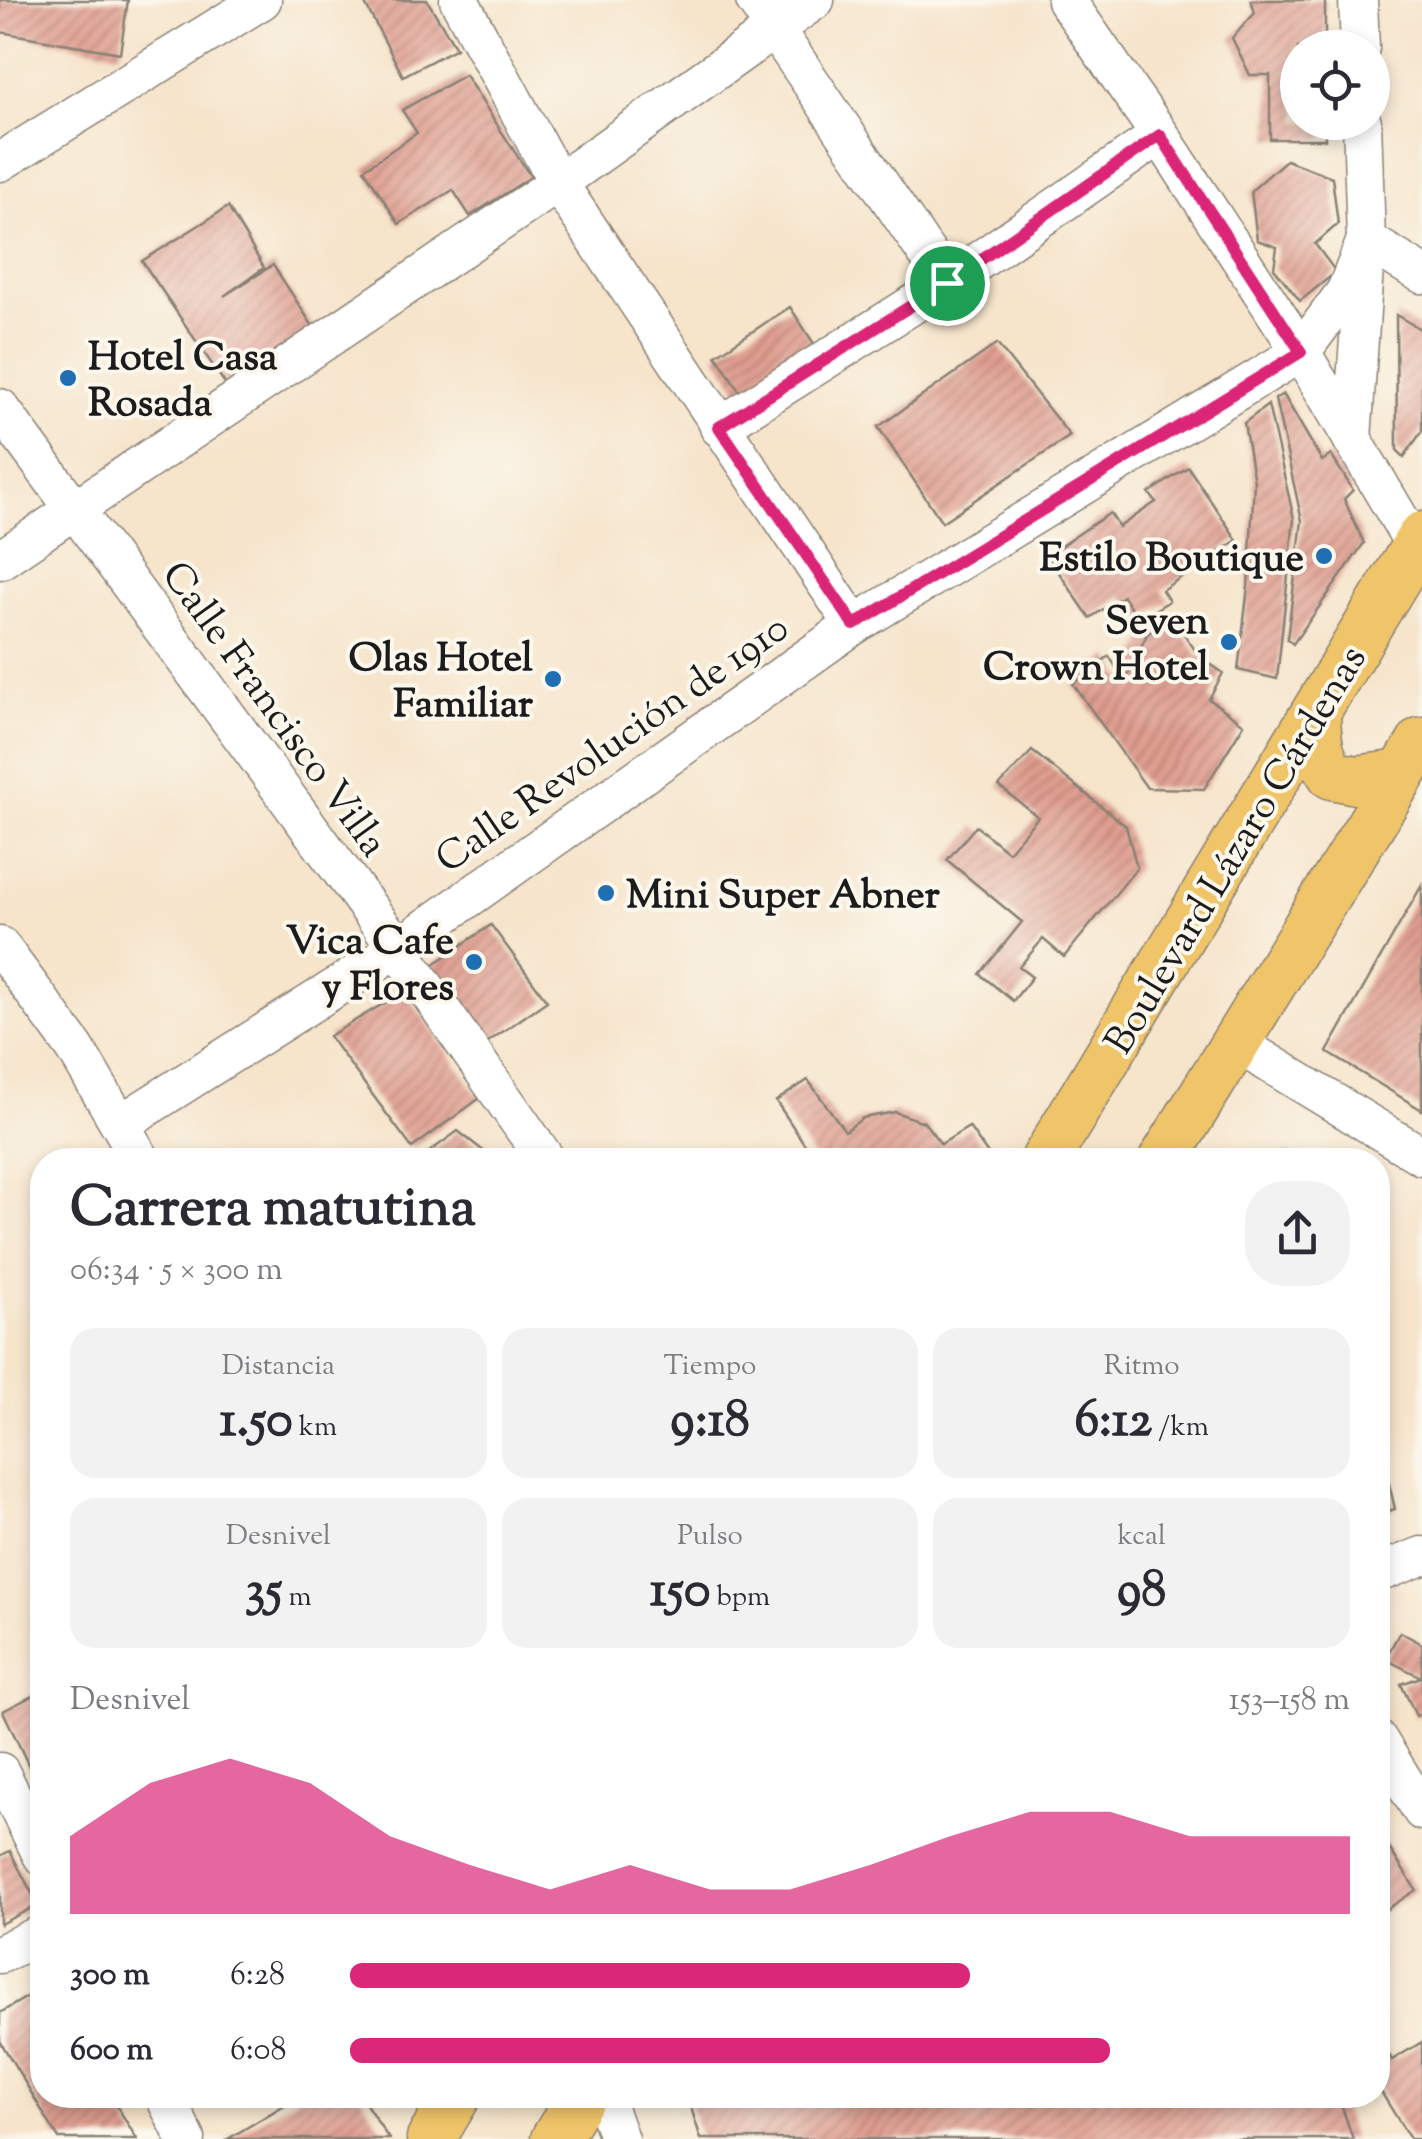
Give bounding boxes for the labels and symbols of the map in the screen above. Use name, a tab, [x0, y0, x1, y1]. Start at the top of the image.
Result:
pin	[905, 241, 990, 326]
place label: Hotel Casa Rosada	[88, 331, 278, 434]
marker: Hotel Casa Rosada	[57, 367, 79, 389]
place label: Estilo Boutique	[1039, 532, 1304, 589]
marker: Estilo Boutique	[1313, 545, 1335, 567]
street label: Calle Francisco Villa	[146, 551, 399, 870]
place label: Seven Crown Hotel	[983, 595, 1210, 698]
street label: Calle Revolución de 1910	[425, 602, 802, 889]
marker: Seven Crown Hotel	[1218, 631, 1240, 653]
place label: Olas Hotel Familiar	[348, 632, 534, 735]
street label: Boulevard Lázaro Cárdenas	[1093, 636, 1383, 1067]
marker: Olas Hotel Familiar	[542, 668, 564, 690]
place label: Mini Super Abner	[626, 869, 941, 926]
marker: Mini Super Abner	[595, 882, 617, 904]
place label: Vica Cafe y Flores	[286, 915, 454, 1018]
marker: Vica Cafe y Flores	[463, 951, 485, 973]

